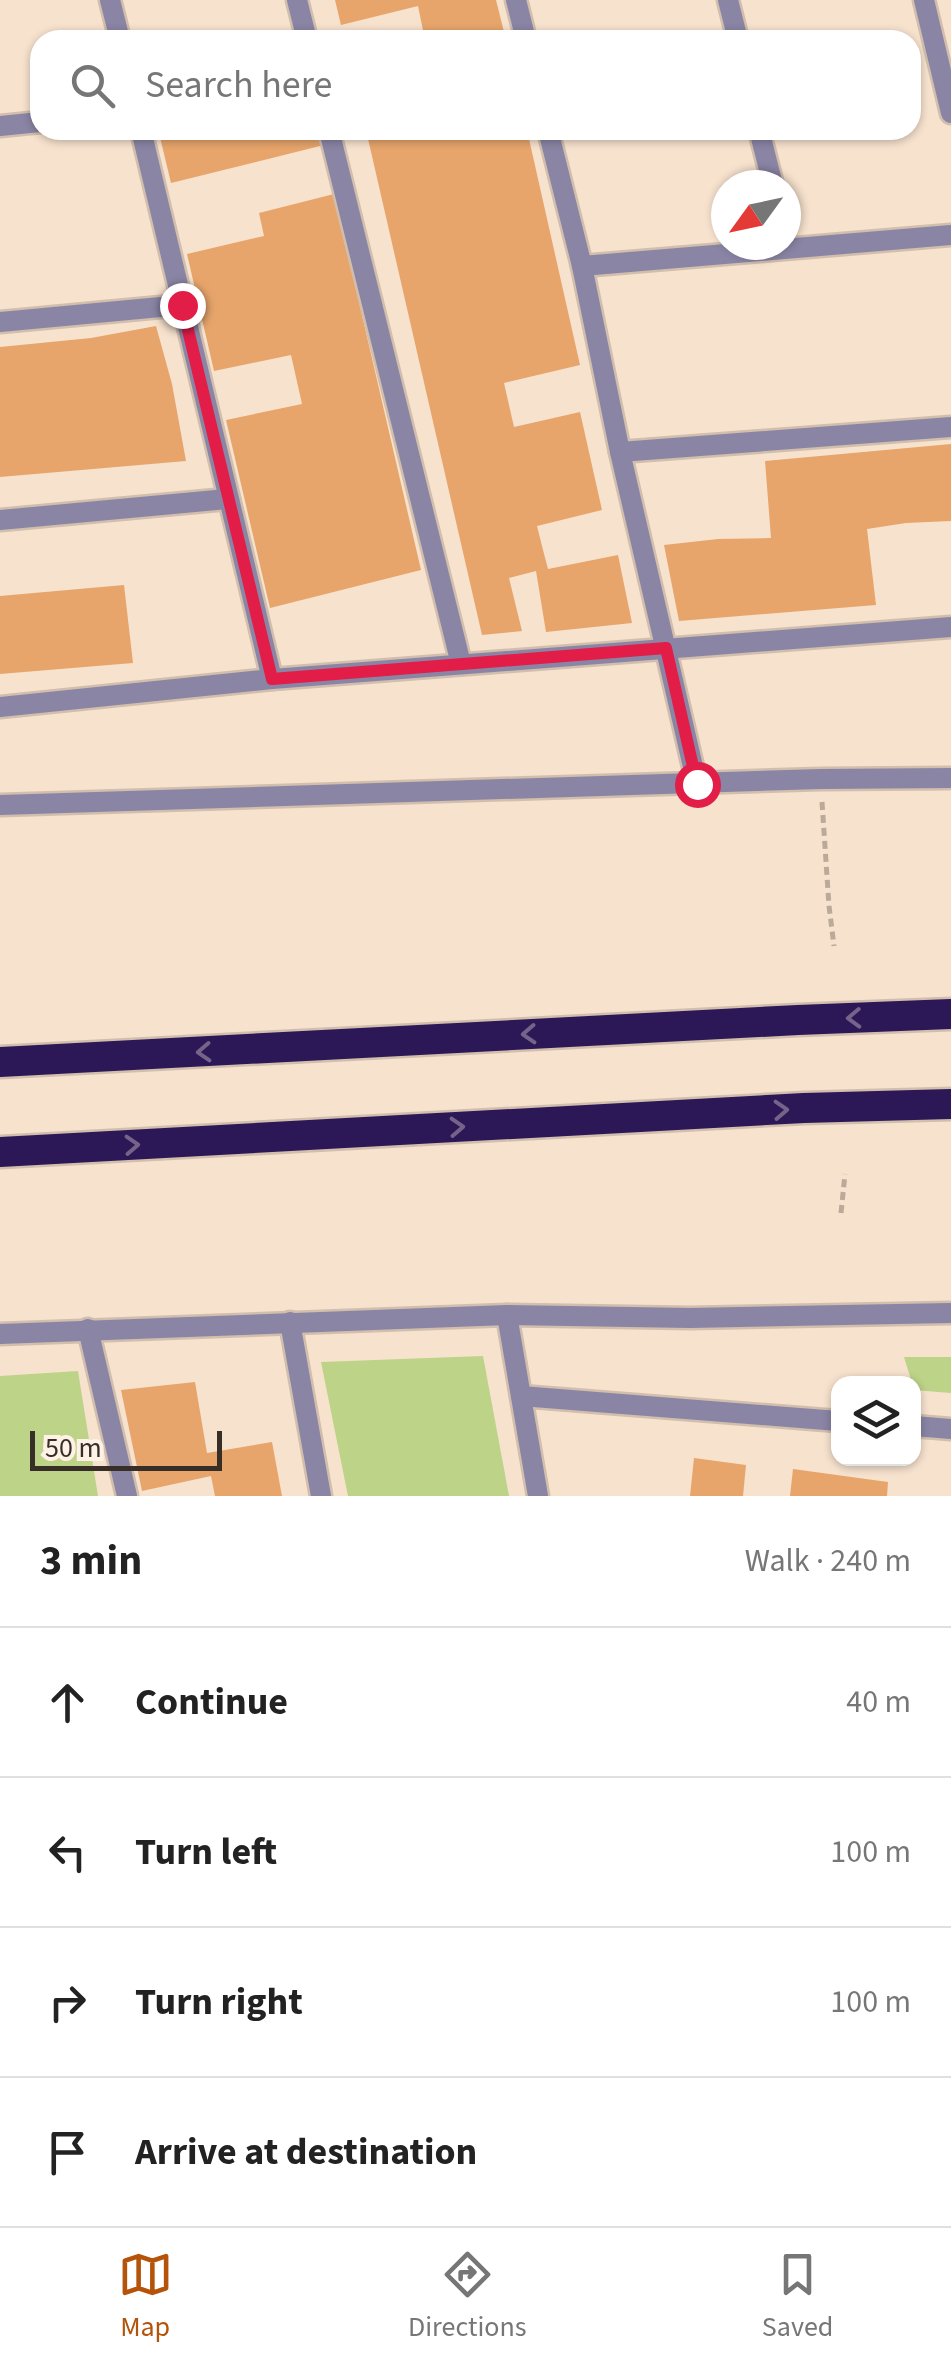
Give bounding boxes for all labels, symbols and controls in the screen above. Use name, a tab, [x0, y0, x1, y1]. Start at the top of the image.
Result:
search box	[30, 30, 921, 140]
icon: search	[65, 58, 120, 113]
text: Search here	[145, 58, 332, 112]
north arrow	[711, 170, 801, 260]
route end	[160, 283, 206, 329]
route start	[675, 762, 721, 808]
one-way arrow	[845, 1007, 861, 1028]
one-way arrow	[521, 1023, 537, 1044]
one-way arrow	[196, 1041, 212, 1062]
one-way arrow	[774, 1100, 790, 1121]
one-way arrow	[449, 1117, 465, 1138]
one-way arrow	[125, 1135, 141, 1156]
map controls	[831, 1376, 921, 1466]
button: layers	[831, 1376, 921, 1466]
scale bar	[30, 1426, 222, 1470]
text: 50 m	[45, 1428, 102, 1468]
text: 3 min	[40, 1531, 142, 1591]
text: Walk · 240 m	[745, 1538, 911, 1584]
icon: ahead	[40, 1675, 95, 1730]
text: Continue	[135, 1675, 288, 1729]
text: 40 m	[846, 1679, 911, 1725]
icon: left	[40, 1825, 95, 1880]
text: Turn left	[135, 1825, 277, 1879]
text: 100 m	[830, 1829, 911, 1875]
icon: right	[40, 1975, 95, 2030]
text: Turn right	[135, 1975, 303, 2029]
text: 100 m	[830, 1979, 911, 2025]
icon: arrive	[40, 2125, 95, 2180]
text: Arrive at destination	[135, 2125, 477, 2179]
tab: Map	[118, 2247, 173, 2347]
tab: Directions	[408, 2247, 527, 2347]
tab: Saved	[762, 2247, 833, 2347]

